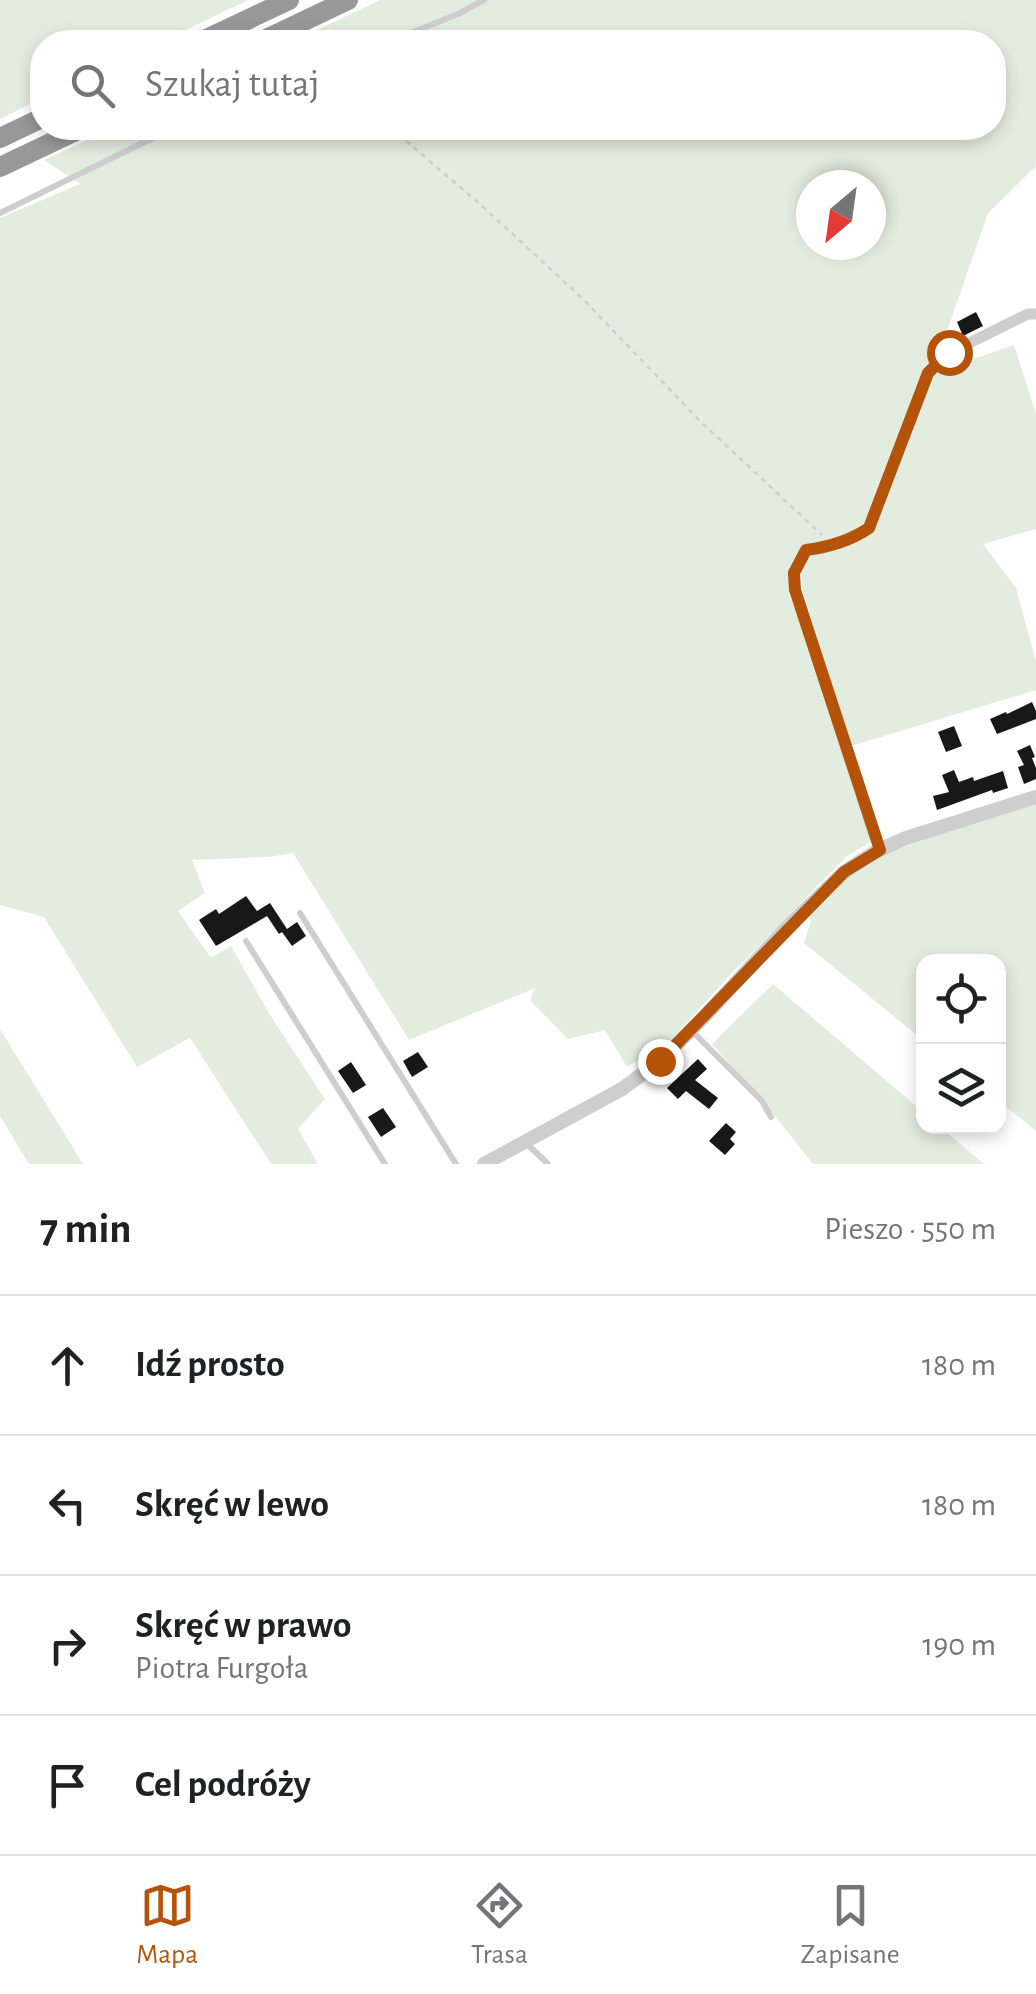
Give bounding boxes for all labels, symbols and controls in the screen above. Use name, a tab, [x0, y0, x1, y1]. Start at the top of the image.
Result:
search box	[30, 30, 1006, 140]
icon: search	[65, 58, 120, 113]
text: Szukaj tutaj	[145, 66, 320, 104]
north arrow	[796, 170, 886, 260]
route start	[927, 330, 973, 376]
map controls	[916, 954, 1006, 1134]
button: locate	[916, 954, 1006, 1044]
route end	[638, 1039, 684, 1085]
button: layers	[916, 1044, 1006, 1134]
text: 7 min	[40, 1208, 132, 1250]
text: Pieszo · 550 m	[824, 1213, 996, 1245]
icon: ahead	[40, 1338, 95, 1393]
text: Idź prosto	[135, 1346, 285, 1384]
text: 180 m	[922, 1349, 996, 1381]
icon: left	[40, 1478, 95, 1533]
text: Skręć w lewo	[135, 1486, 329, 1524]
text: 180 m	[922, 1489, 996, 1521]
text: Skręć w prawo	[135, 1607, 351, 1645]
icon: right	[40, 1618, 95, 1673]
text: 190 m	[922, 1629, 996, 1661]
text: Piotra Furgoła	[135, 1652, 309, 1684]
icon: arrive	[40, 1758, 95, 1813]
text: Cel podróży	[135, 1766, 311, 1804]
tab: Mapa	[136, 1878, 198, 1972]
tab: Trasa	[471, 1878, 528, 1972]
tab: Zapisane	[801, 1878, 900, 1972]

